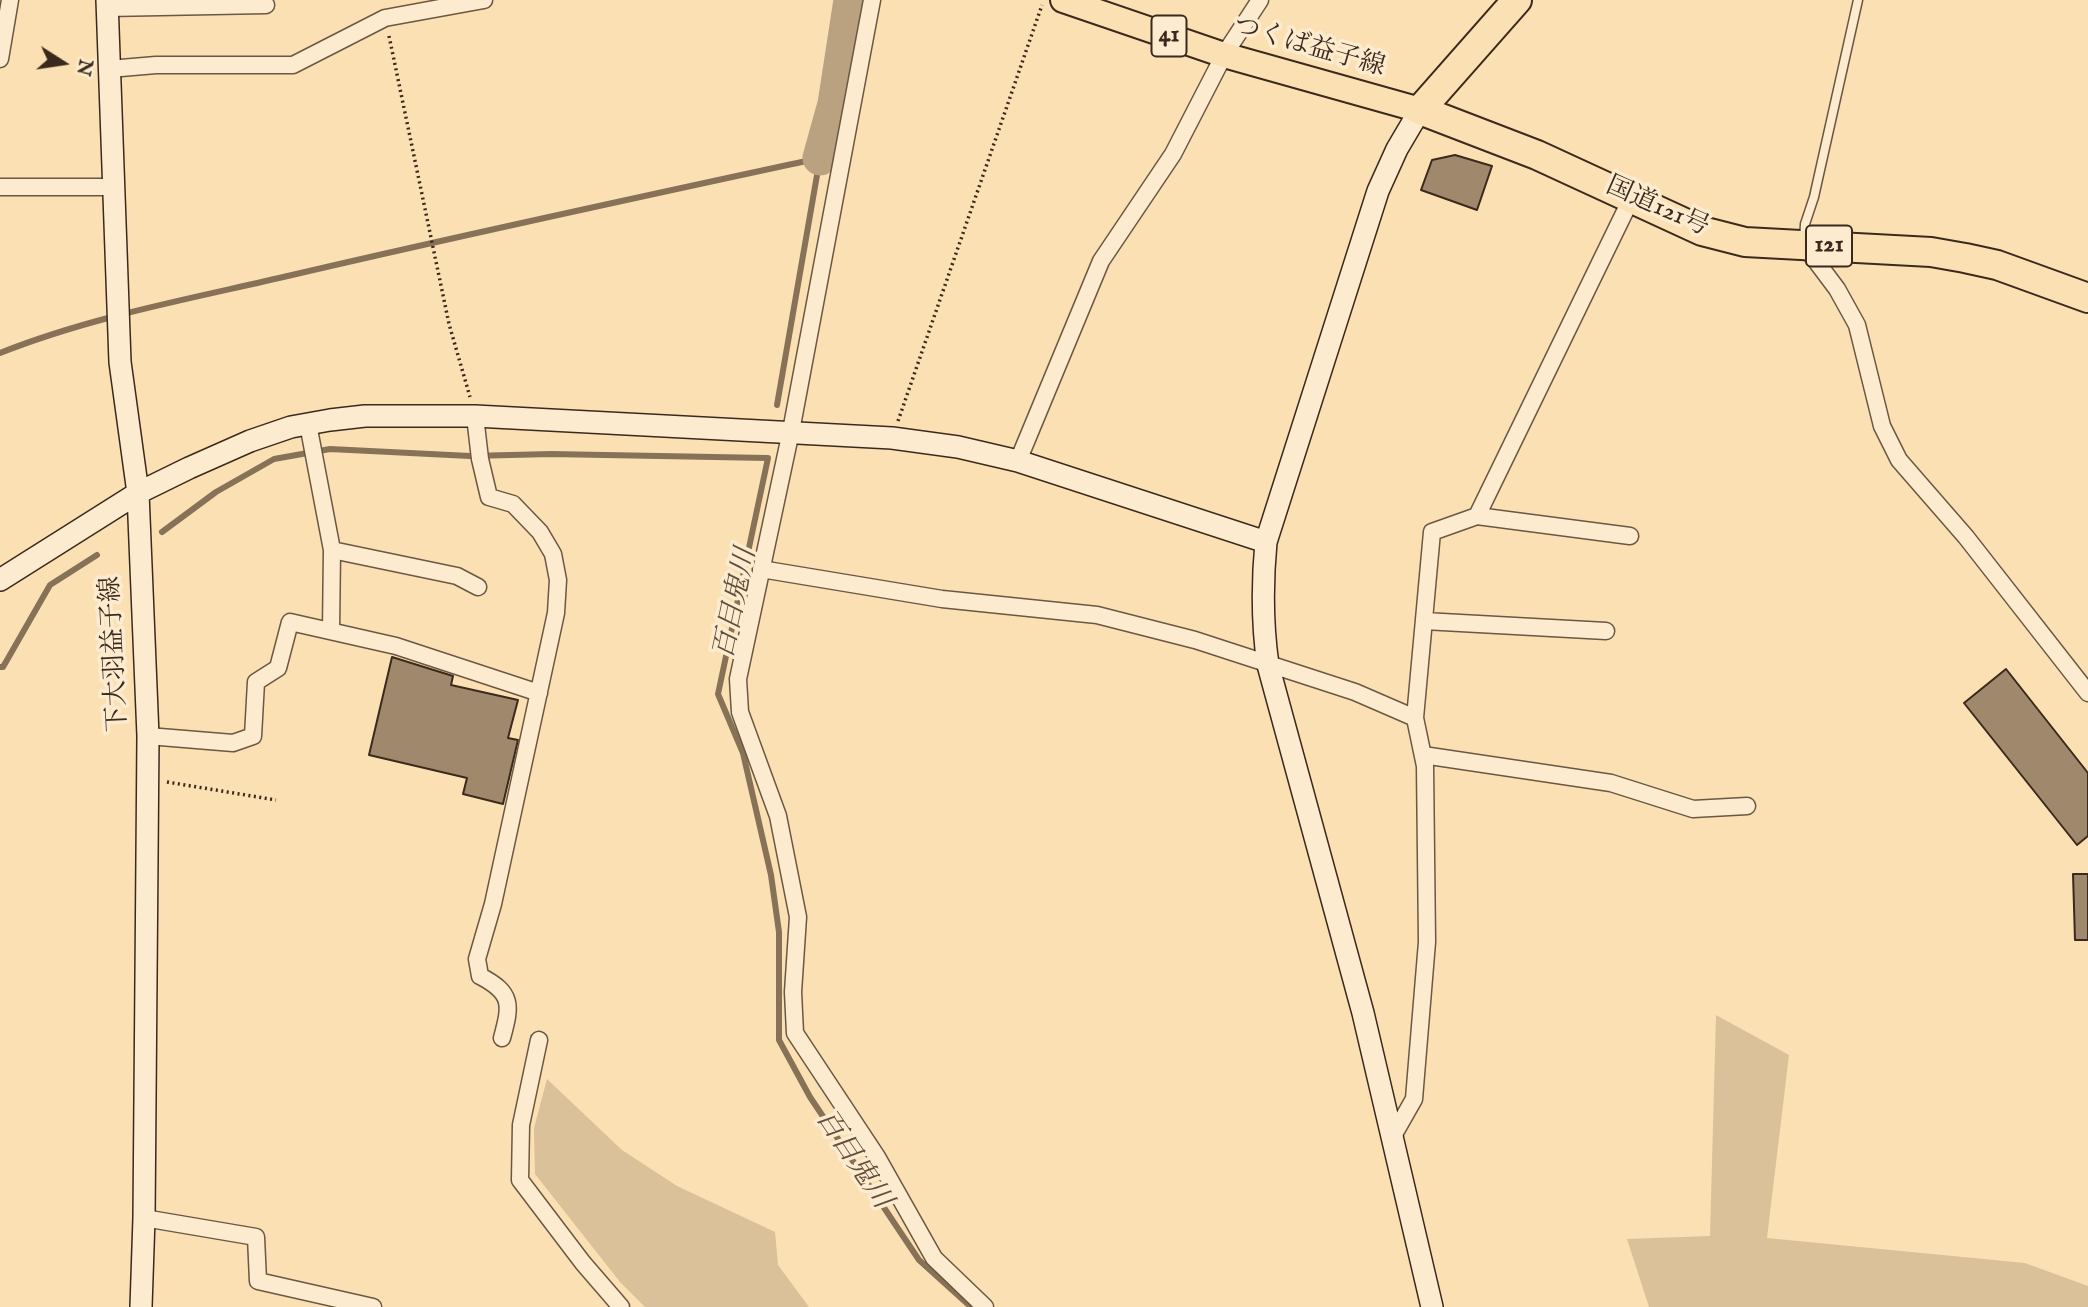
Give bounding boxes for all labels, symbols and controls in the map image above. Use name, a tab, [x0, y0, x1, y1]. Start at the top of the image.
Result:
street label: つくば益子線	[1230, 12, 1388, 84]
road number: 41	[1152, 16, 1186, 56]
north arrow	[28, 28, 98, 98]
text: N	[70, 57, 97, 78]
street label: 国道121号	[1601, 171, 1713, 245]
road number: 121	[1806, 226, 1852, 267]
water label: 百目鬼川	[709, 546, 765, 662]
street label: 下大羽益子線	[96, 575, 136, 733]
water label: 百目鬼川	[807, 1104, 897, 1216]

